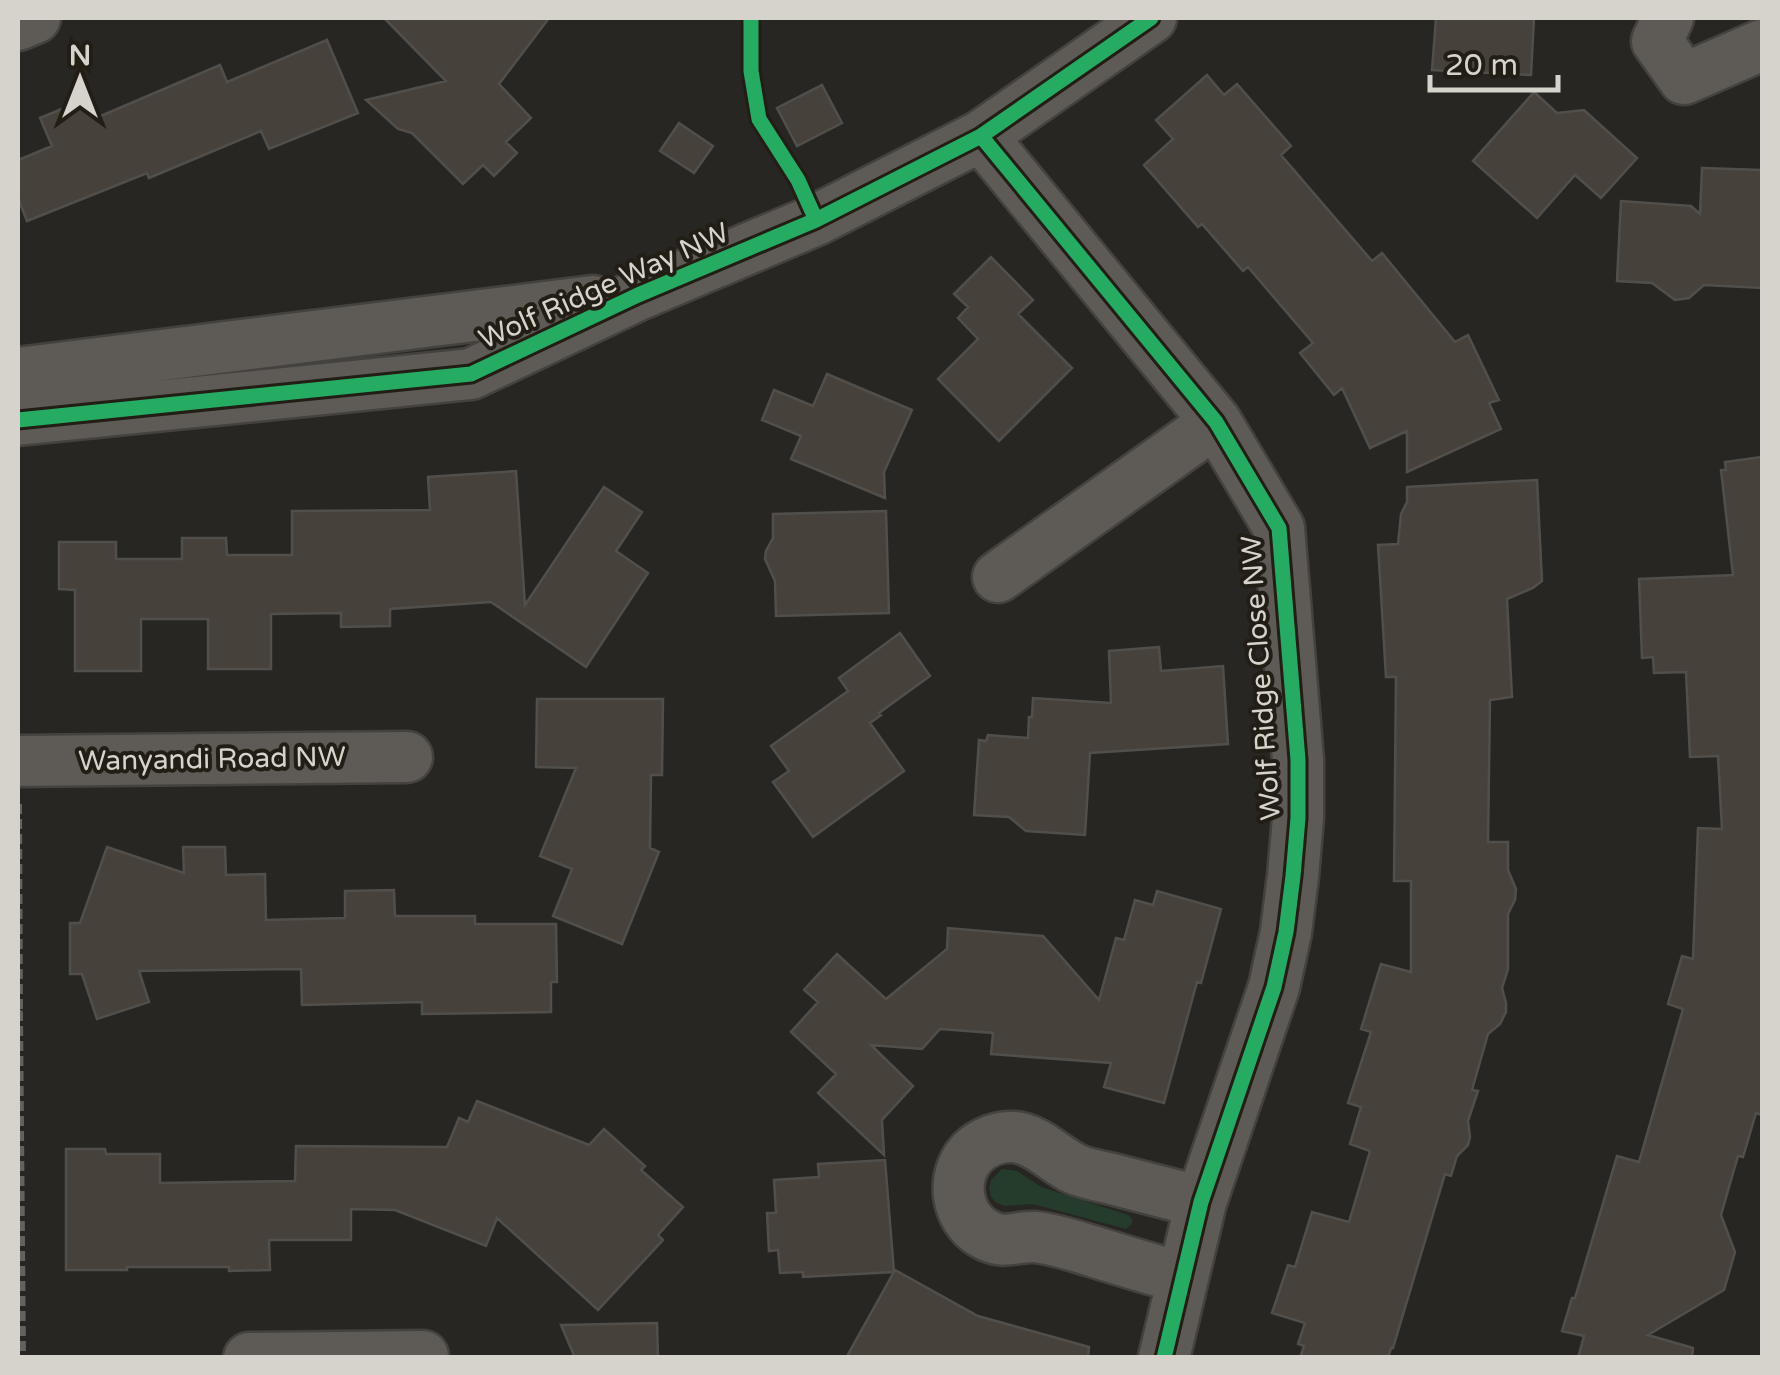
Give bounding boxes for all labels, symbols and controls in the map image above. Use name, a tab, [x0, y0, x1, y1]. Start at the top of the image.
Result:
north arrow	[30, 30, 130, 130]
scale bar	[1430, 30, 1558, 92]
text: N	[69, 39, 91, 73]
text: 20 m	[1445, 47, 1518, 84]
street label: Wolf Ridge Way NW	[474, 216, 734, 356]
street label: Wolf Ridge Close NW	[1234, 535, 1288, 821]
street label: Wanyandi Road NW	[78, 740, 346, 778]

